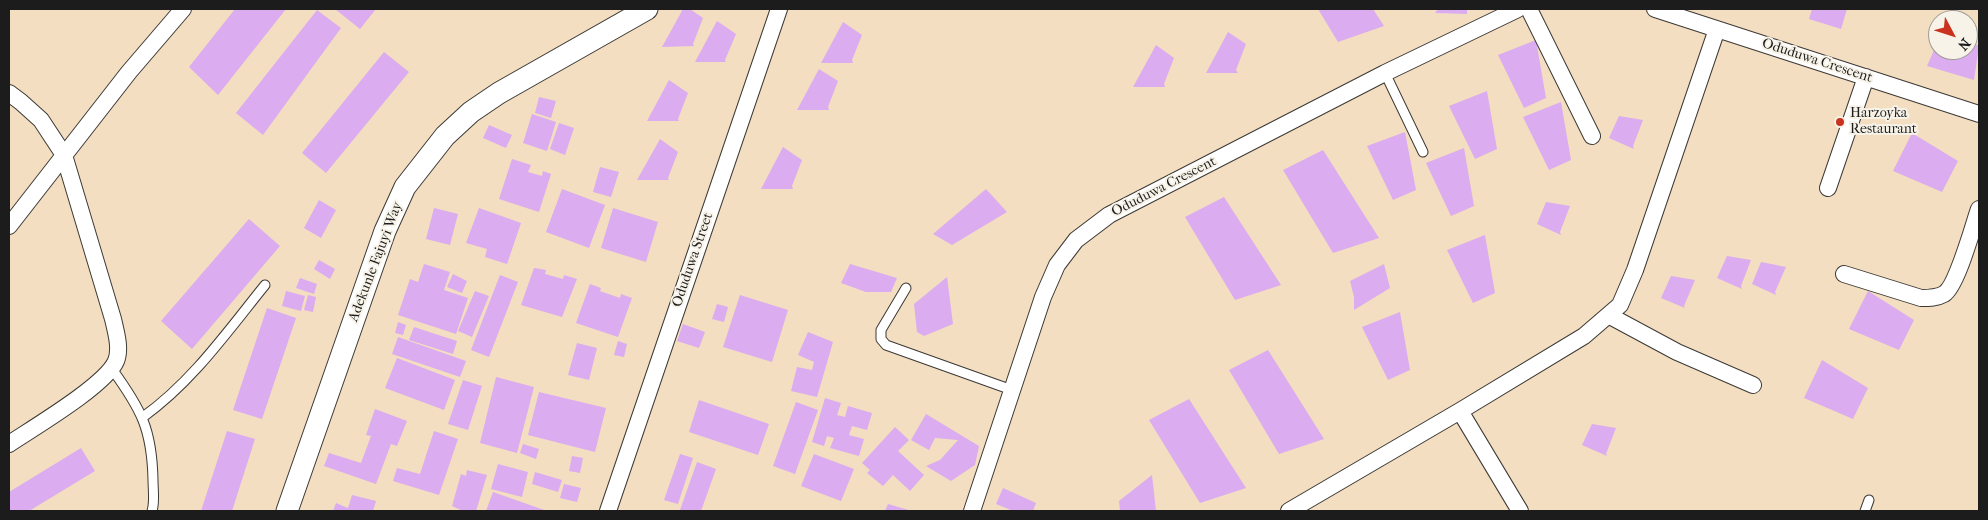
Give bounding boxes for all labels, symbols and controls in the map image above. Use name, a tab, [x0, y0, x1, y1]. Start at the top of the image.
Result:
north arrow	[1928, 10, 1978, 60]
street label: Oduduwa Crescent	[1760, 35, 1874, 87]
text: N	[1954, 35, 1974, 54]
place label: Harzoyka Restaurant	[1850, 106, 1917, 138]
marker: Harzoyka Restaurant	[1834, 116, 1846, 128]
street label: Oduduwa Crescent	[1109, 153, 1219, 221]
street label: Adekunle Fajuyi Way	[345, 200, 407, 324]
street label: Oduduwa Street	[669, 211, 717, 309]

